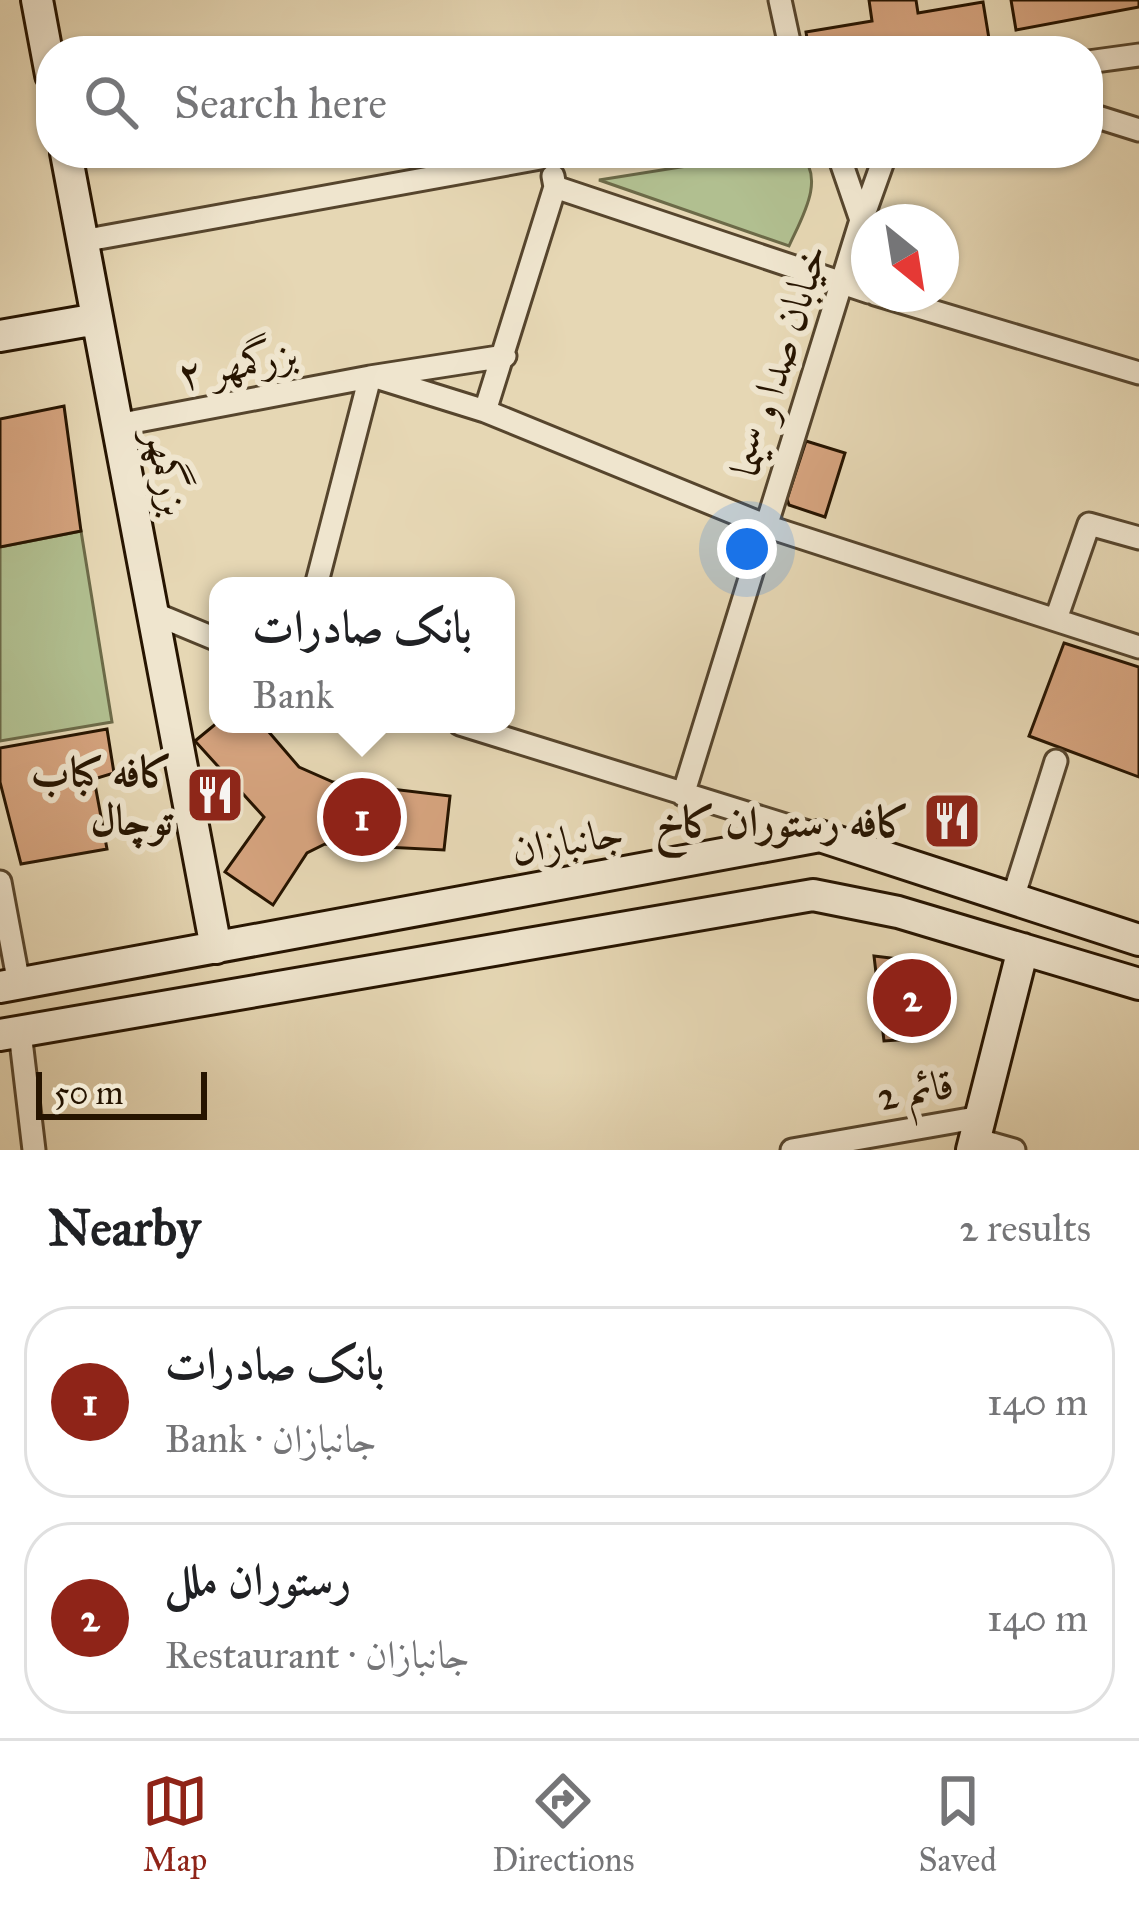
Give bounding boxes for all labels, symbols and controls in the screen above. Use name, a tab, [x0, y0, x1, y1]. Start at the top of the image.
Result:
search box	[36, 36, 1103, 168]
icon: search	[78, 69, 144, 135]
text: Search here	[174, 75, 387, 130]
north arrow	[851, 204, 959, 312]
street label: خیابان صدا و سیما	[719, 237, 839, 483]
street label: بزرگمهر ۲	[173, 326, 301, 401]
street label: بزرگمهر	[133, 420, 203, 520]
your location	[717, 519, 777, 579]
popup	[209, 577, 515, 733]
text: بانک صادرات	[252, 599, 472, 654]
text: Bank	[252, 671, 334, 719]
place label: کافه کباب توچال	[31, 746, 174, 849]
restaurant icon: کافه کباب توچال	[184, 764, 246, 826]
pin: 1	[323, 772, 401, 862]
restaurant icon: کافه رستوران کاخ	[921, 790, 983, 852]
place label: کافه رستوران کاخ	[656, 796, 910, 859]
street label: جانبازان	[507, 806, 627, 876]
pin: 2	[873, 953, 951, 1043]
street label: قائم 2	[873, 1058, 959, 1132]
scale bar	[36, 1066, 207, 1119]
text: 50 m	[54, 1073, 123, 1113]
text: Nearby	[48, 1197, 200, 1259]
text: 2 results	[959, 1204, 1091, 1252]
text: بانک صادرات	[165, 1336, 384, 1391]
text: 1	[82, 1378, 98, 1426]
text: 140 m	[987, 1378, 1088, 1426]
text: Bank · جانبازان	[165, 1415, 377, 1463]
text: رستوران ملل	[165, 1552, 351, 1607]
text: 2	[80, 1594, 100, 1642]
text: 140 m	[987, 1594, 1088, 1642]
text: Restaurant · جانبازان	[165, 1631, 470, 1679]
tab: Map	[142, 1768, 208, 1880]
tab: Directions	[492, 1768, 634, 1880]
tab: Saved	[919, 1768, 997, 1880]

